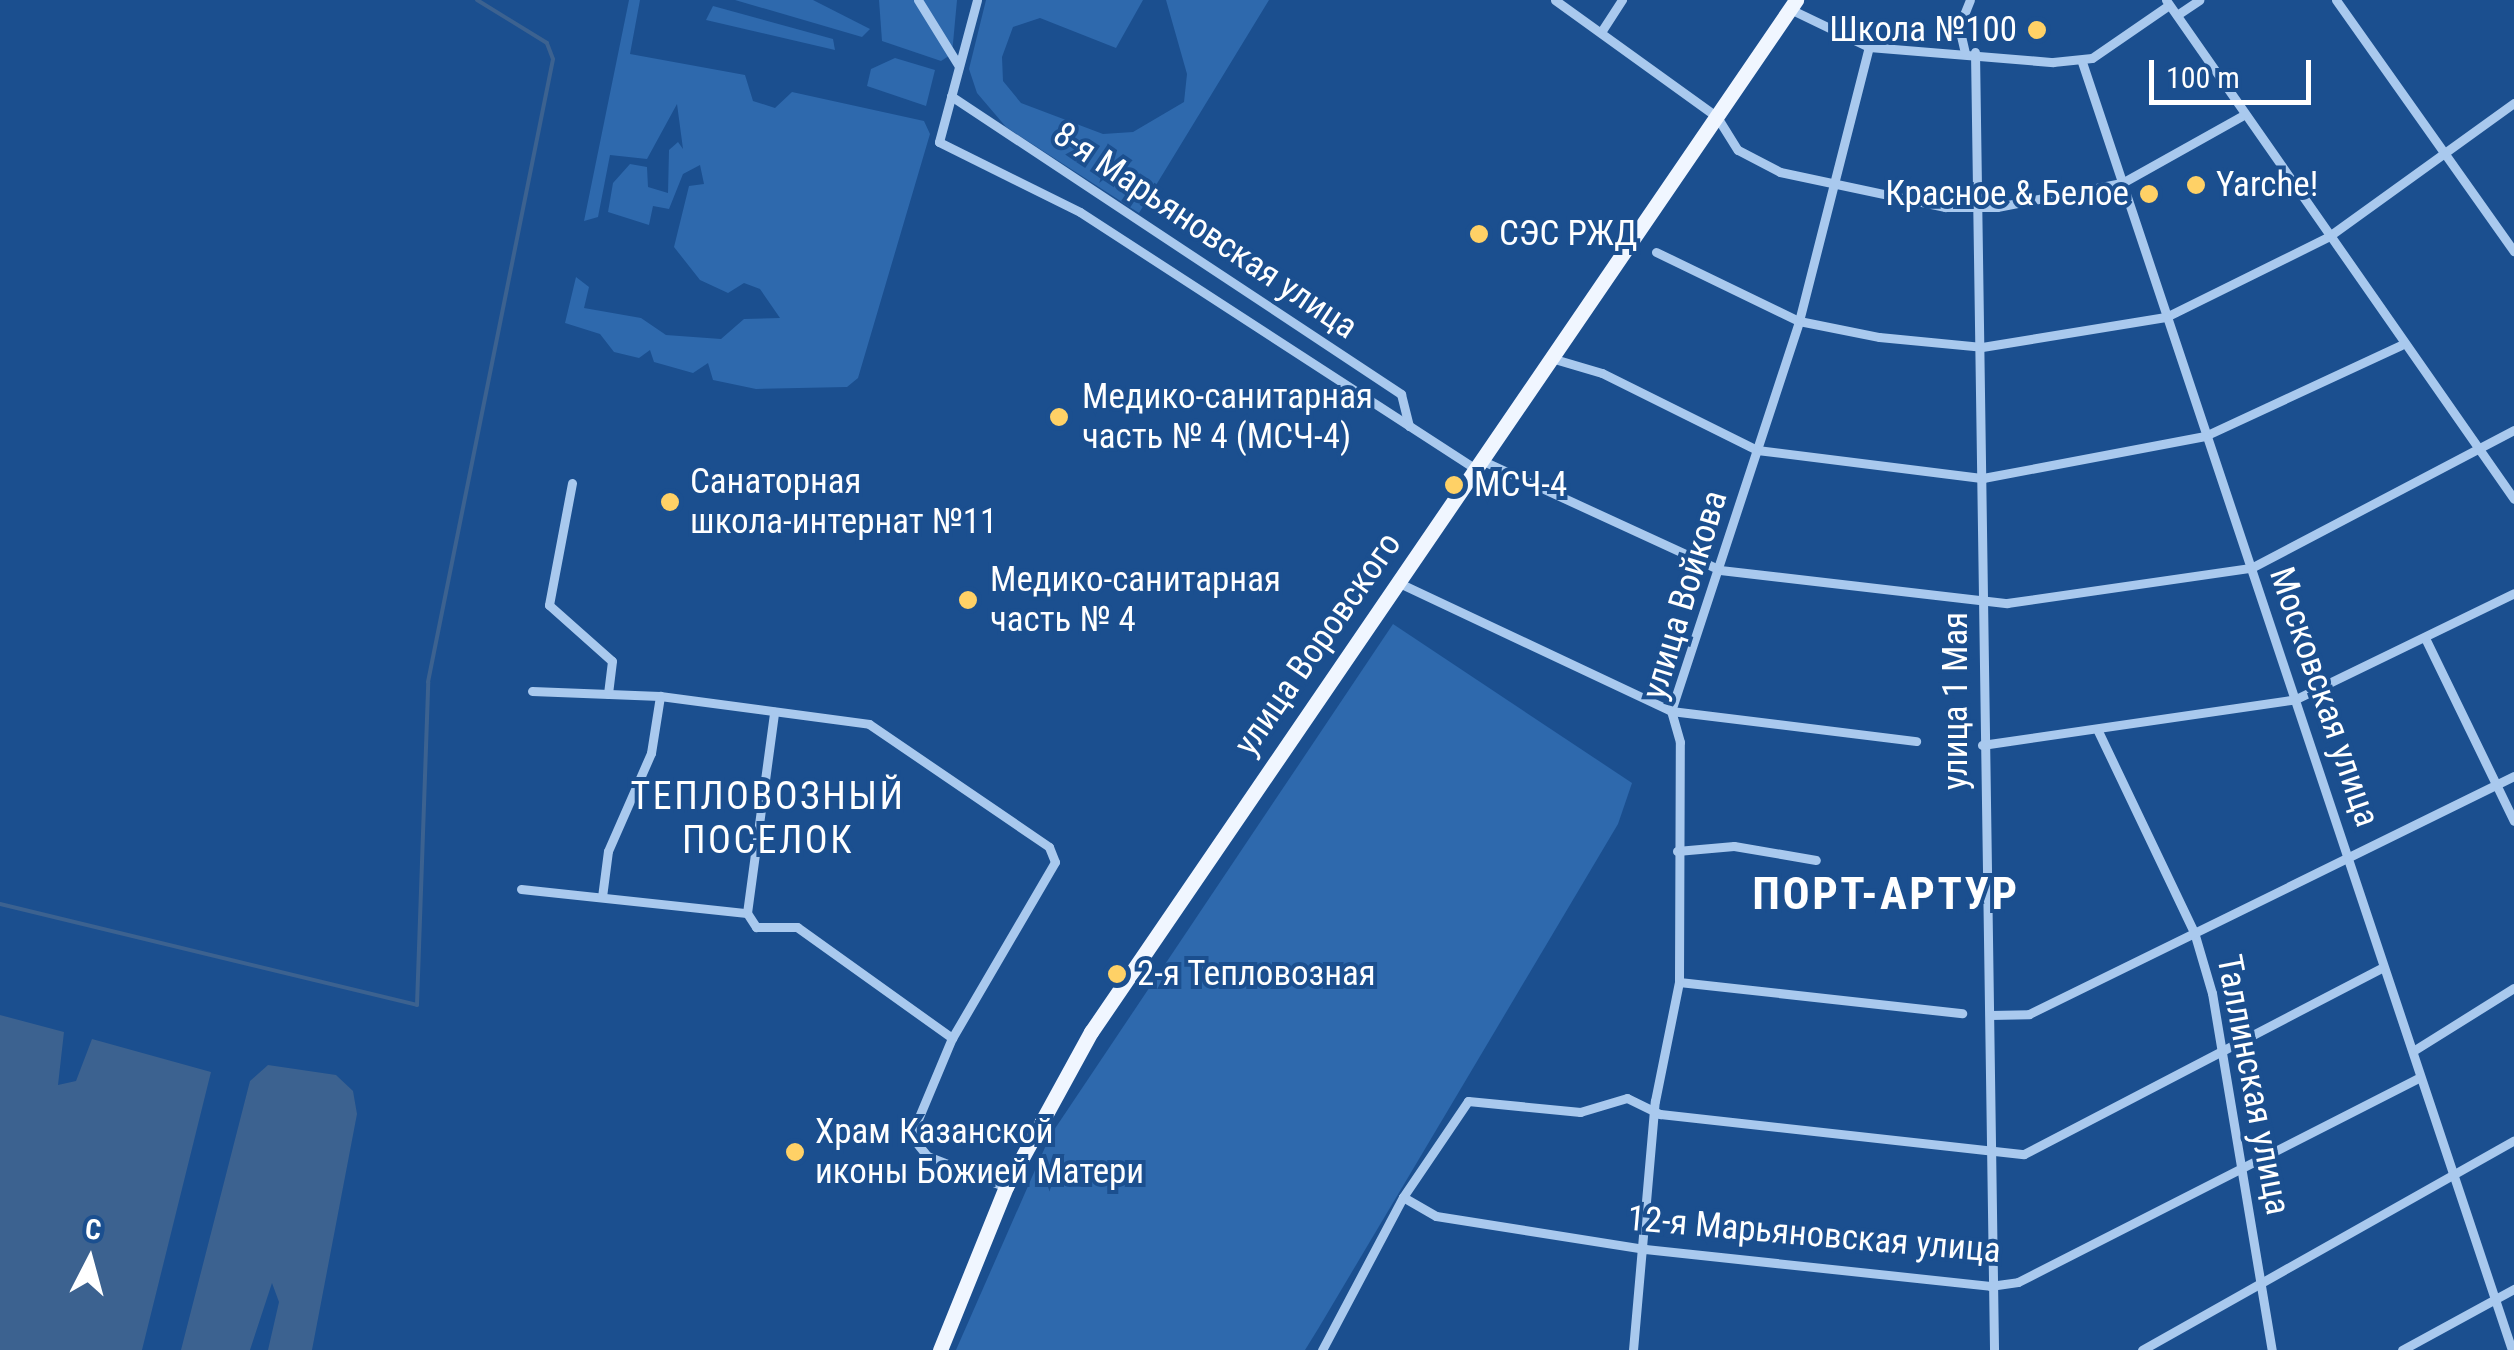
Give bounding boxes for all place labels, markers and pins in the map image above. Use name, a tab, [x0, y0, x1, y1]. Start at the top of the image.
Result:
place label: Школа №100	[1829, 9, 2017, 51]
marker: Школа №100	[2026, 19, 2048, 41]
place label: Yarche!	[2216, 164, 2318, 206]
place label: Красное & Белое	[1885, 173, 2129, 215]
marker: Yarche!	[2185, 174, 2207, 196]
marker: Красное & Белое	[2138, 183, 2160, 205]
place label: СЭС РЖД	[1499, 213, 1637, 255]
marker: СЭС РЖД	[1468, 223, 1490, 245]
place label: Медико-санитарная часть № 4 (МСЧ-4)	[1082, 376, 1373, 458]
marker: Медико-санитарная часть № 4 (МСЧ-4)	[1046, 404, 1072, 430]
place label: Санаторная школа-интернат №11	[690, 461, 997, 543]
place label: МСЧ-4	[1474, 464, 1567, 506]
marker: МСЧ-4	[1443, 474, 1465, 496]
marker: Санаторная школа-интернат №11	[659, 491, 681, 513]
place label: Медико-санитарная часть № 4	[990, 559, 1281, 641]
marker: Медико-санитарная часть № 4	[955, 587, 981, 613]
place label: 2-я Тепловозная	[1137, 953, 1376, 995]
marker: 2-я Тепловозная	[1106, 963, 1128, 985]
place label: Храм Казанской иконы Божией Матери	[815, 1111, 1144, 1193]
marker: Храм Казанской иконы Божией Матери	[784, 1141, 806, 1163]

